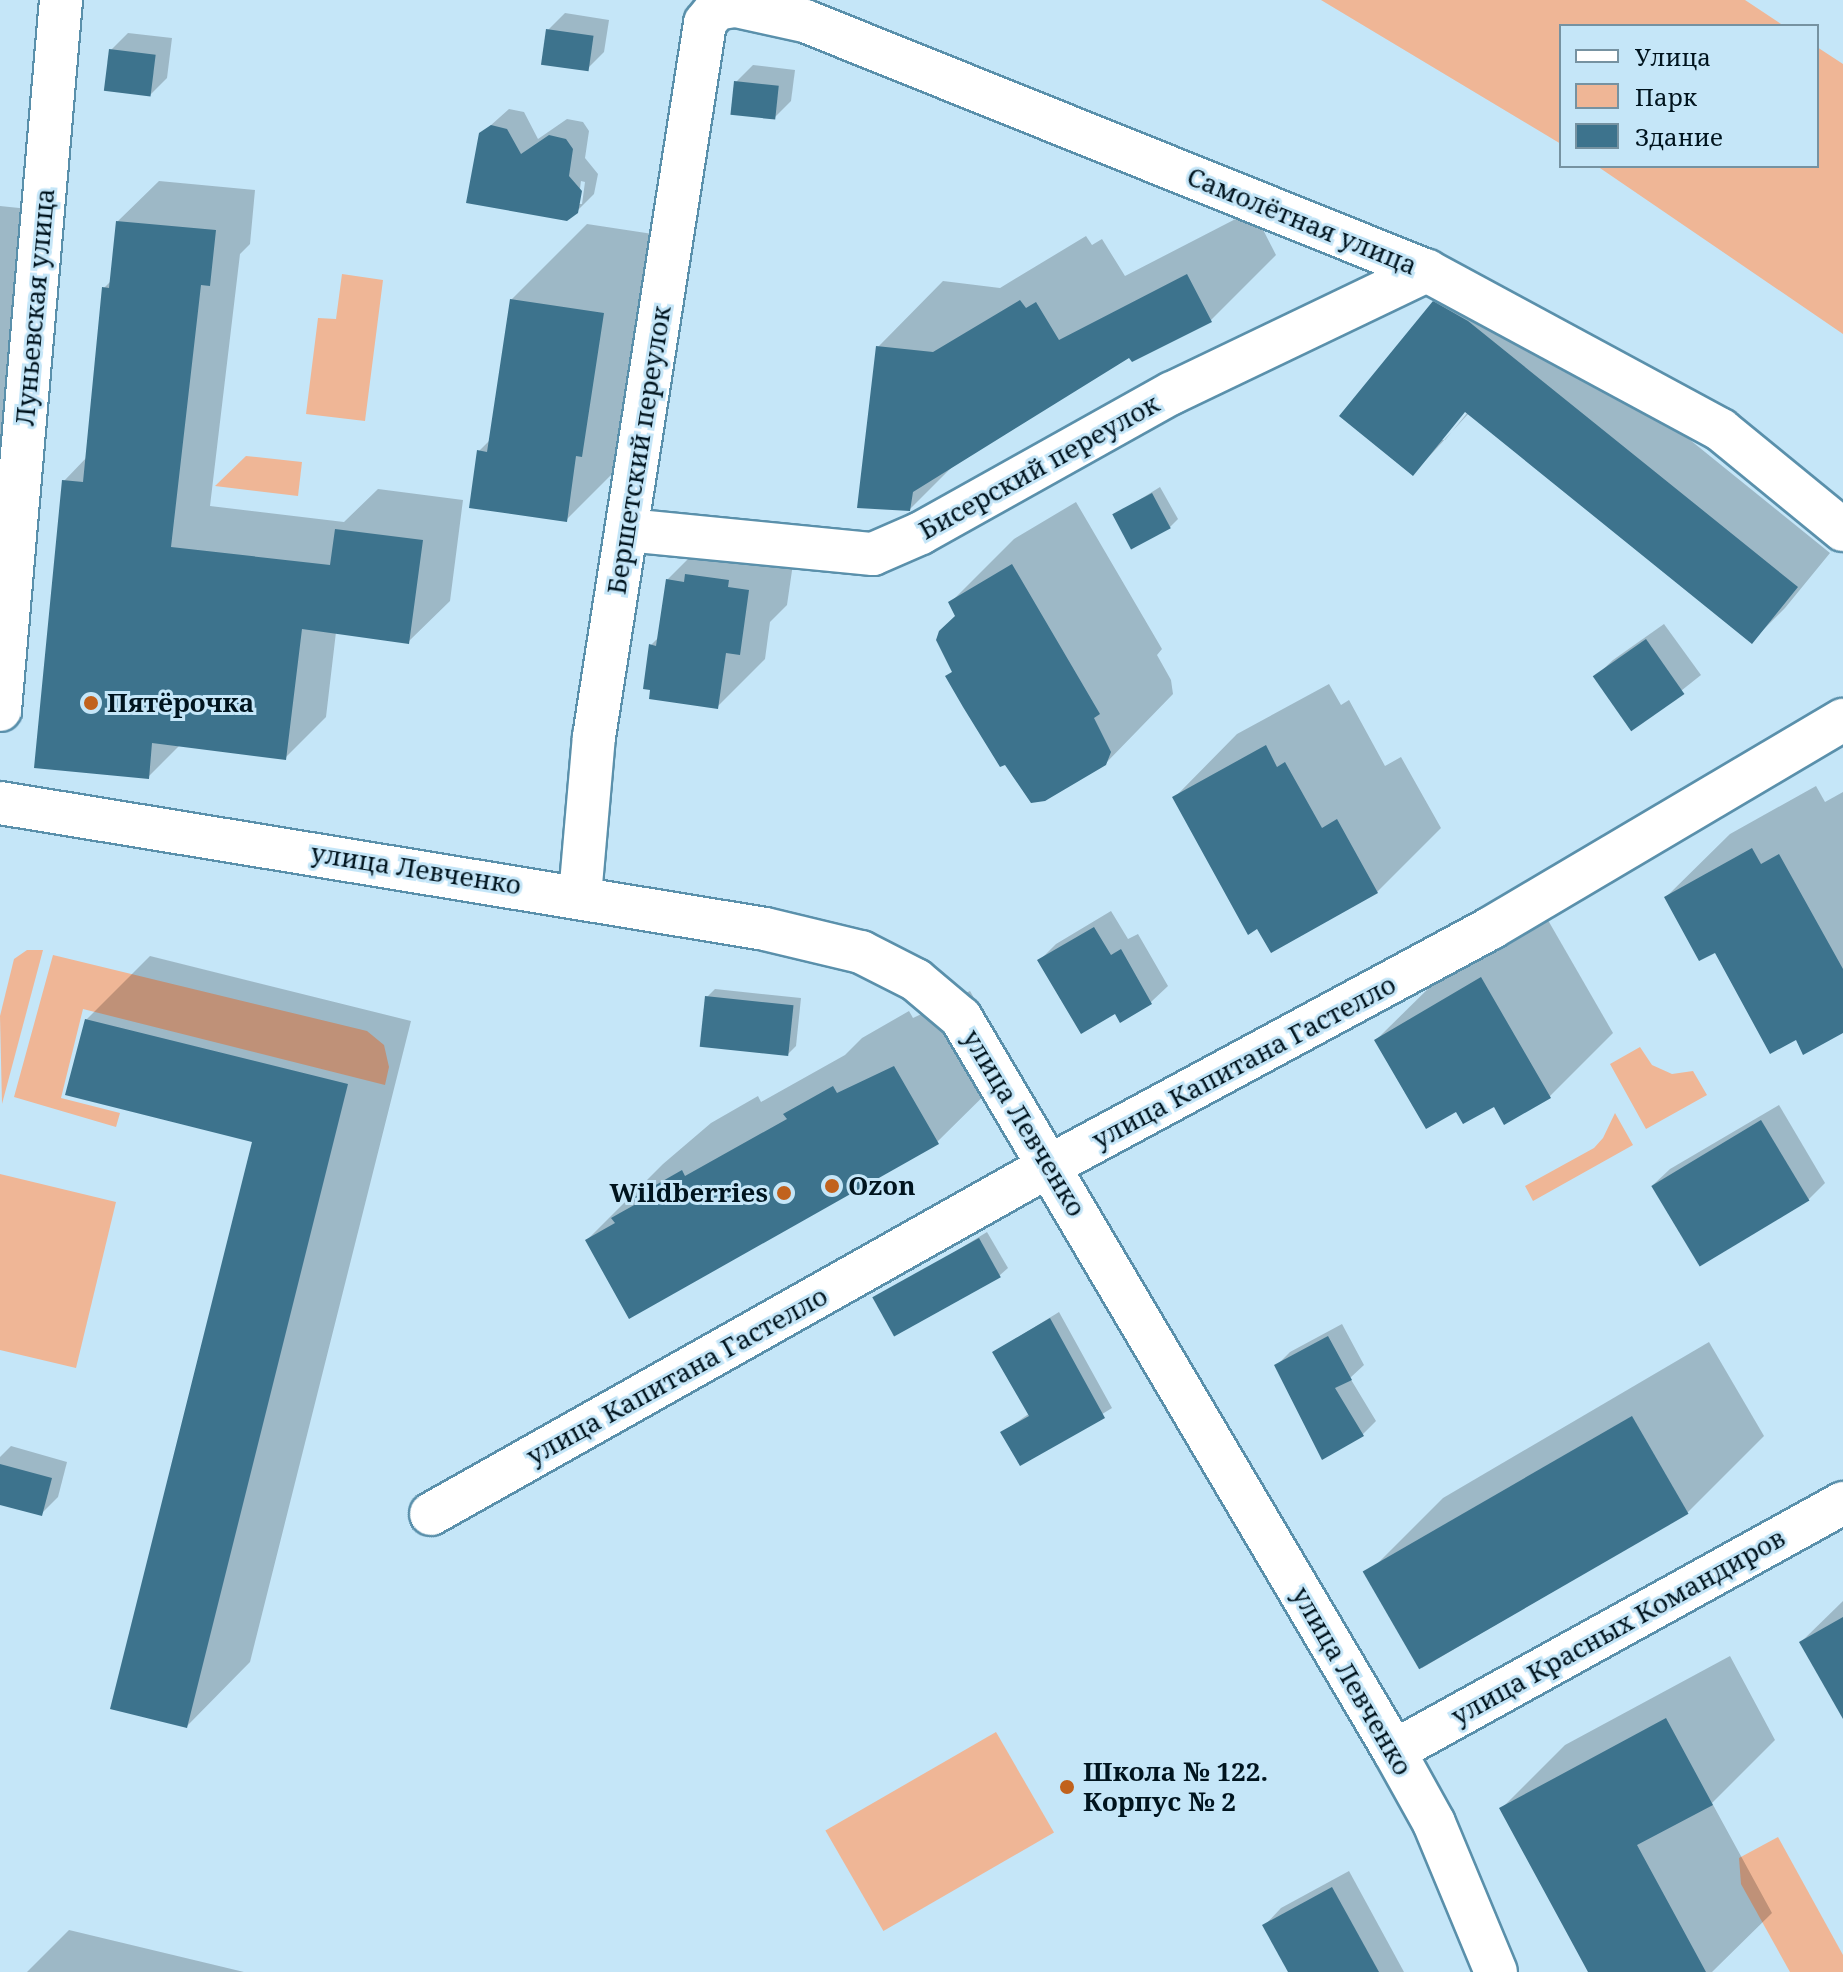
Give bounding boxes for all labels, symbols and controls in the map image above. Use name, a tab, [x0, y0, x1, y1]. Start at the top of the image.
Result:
legend	[1559, 24, 1819, 168]
text: Улица	[1635, 40, 1711, 73]
text: Парк	[1635, 80, 1697, 113]
text: Здание	[1635, 120, 1723, 153]
street label: Самолётная улица	[1183, 161, 1421, 281]
street label: Луньевская улица	[9, 187, 61, 427]
street label: Бершетский переулок	[601, 303, 677, 597]
street label: Бисерский переулок	[913, 388, 1165, 546]
place label: Пятёрочка	[107, 687, 254, 719]
marker: Пятёрочка	[82, 694, 100, 712]
street label: улица Левченко	[309, 837, 523, 901]
street label: улица Капитана Гастелло	[1087, 969, 1401, 1155]
street label: улица Левченко	[956, 1024, 1092, 1222]
place label: Ozon	[848, 1170, 916, 1202]
place label: Wildberries	[610, 1177, 768, 1209]
marker: Ozon	[823, 1177, 841, 1195]
marker: Wildberries	[775, 1184, 793, 1202]
street label: улица Капитана Гастелло	[521, 1280, 833, 1472]
street label: улица Красных Командиров	[1446, 1522, 1790, 1732]
street label: улица Левченко	[1285, 1581, 1419, 1781]
place label: Школа № 122. Корпус № 2	[1083, 1756, 1268, 1818]
marker: Школа № 122. Корпус № 2	[1058, 1778, 1076, 1796]

